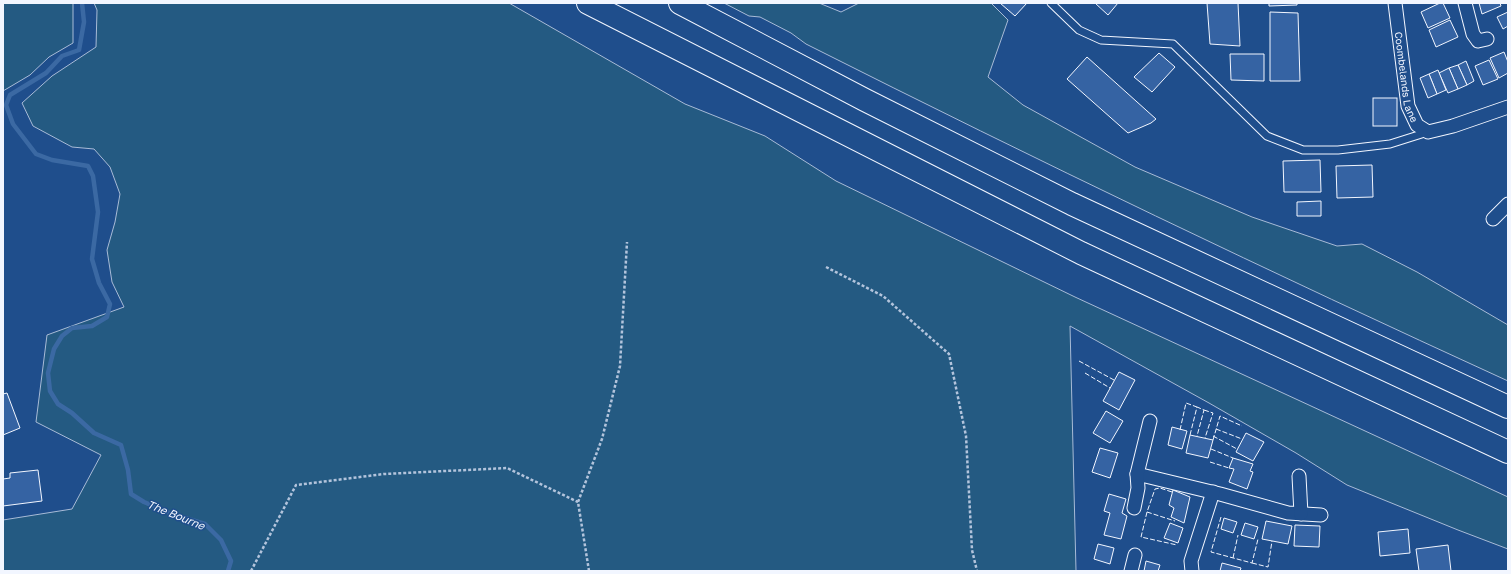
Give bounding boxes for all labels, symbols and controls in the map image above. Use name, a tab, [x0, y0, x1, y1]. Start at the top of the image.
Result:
street label: Coombelands Lane	[1393, 31, 1421, 124]
water label: The Bourne	[146, 497, 208, 533]

